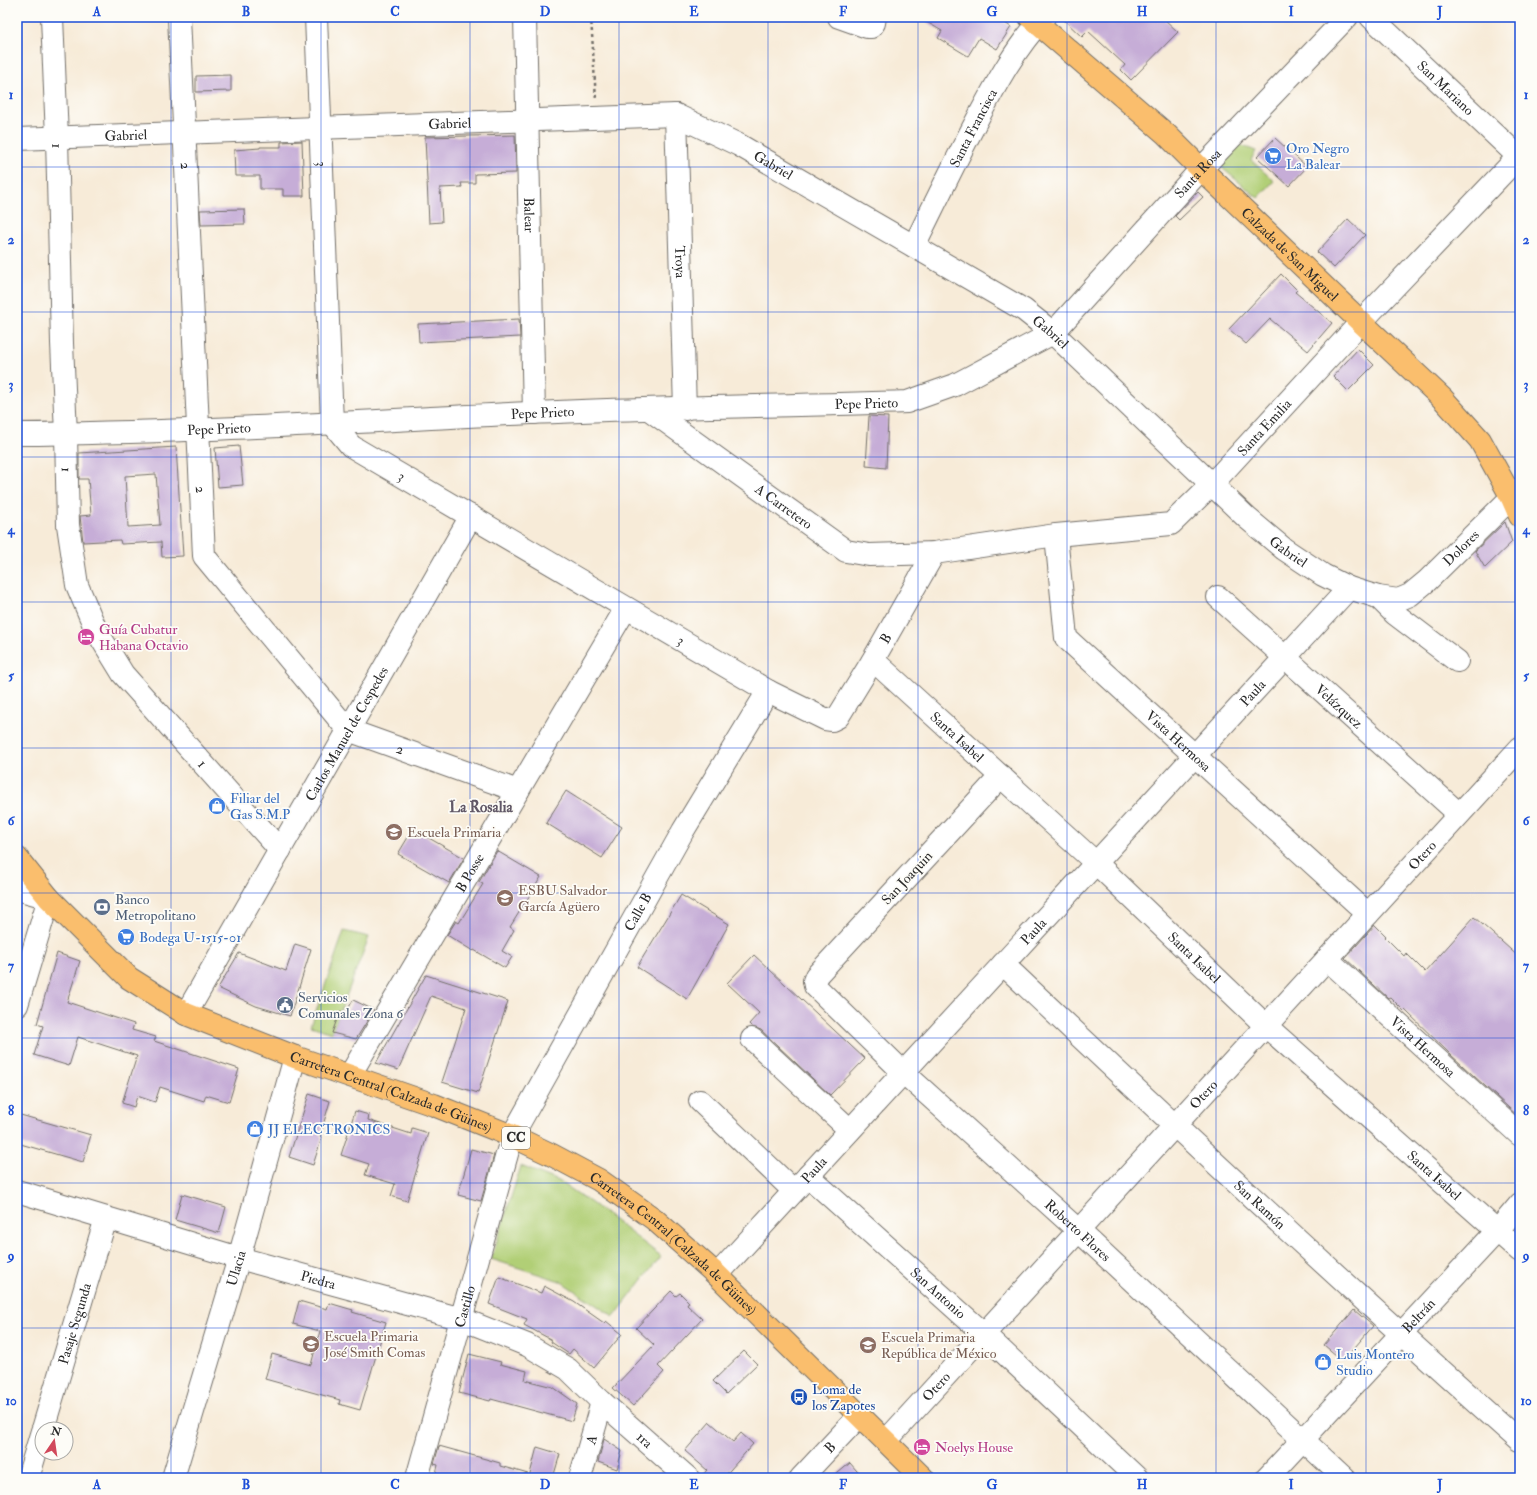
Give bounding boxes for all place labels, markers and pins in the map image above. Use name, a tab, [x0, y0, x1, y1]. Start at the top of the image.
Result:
place label: Oro Negro La Balear	[1286, 140, 1349, 173]
supermarket icon: Oro Negro La Balear	[1263, 146, 1283, 166]
place label: Guía Cubatur Habana Octavio	[99, 621, 189, 654]
hotel icon: Guía Cubatur Habana Octavio	[76, 627, 96, 647]
place label: Filiar del Gas S.M.P	[230, 790, 290, 823]
shop icon: Filiar del Gas S.M.P	[207, 796, 227, 816]
school or university icon: Escuela Primaria	[384, 822, 404, 842]
place label: Escuela Primaria	[407, 824, 501, 841]
place label: ESBU Salvador García Agüero	[518, 882, 608, 915]
school or university icon: ESBU Salvador García Agüero	[495, 888, 515, 908]
place label: Banco Metropolitano	[115, 891, 196, 925]
bank icon: Banco Metropolitano	[92, 897, 112, 917]
supermarket icon: Bodega U-1515-01	[116, 927, 136, 947]
place label: Bodega U-1515-01	[139, 929, 241, 946]
place label: Servicios Comunales Zona 6	[298, 989, 404, 1022]
public building icon: Servicios Comunales Zona 6	[275, 995, 295, 1015]
shop icon: JJ ELECTRONICS	[245, 1119, 265, 1139]
place label: JJ ELECTRONICS	[267, 1121, 390, 1138]
place label: Escuela Primaria José Smith Comas	[323, 1328, 425, 1361]
place label: Escuela Primaria República de México	[881, 1329, 997, 1363]
school or university icon: Escuela Primaria José Smith Comas	[301, 1334, 321, 1354]
school or university icon: Escuela Primaria República de México	[858, 1335, 878, 1355]
place label: Luis Montero Studio	[1336, 1346, 1415, 1379]
shop icon: Luis Montero Studio	[1313, 1352, 1333, 1372]
place label: Loma de los Zapotes	[812, 1381, 875, 1415]
bus stop icon: Loma de los Zapotes	[789, 1387, 809, 1407]
hotel icon: Noelys House	[912, 1437, 932, 1457]
place label: Noelys House	[935, 1439, 1013, 1457]

